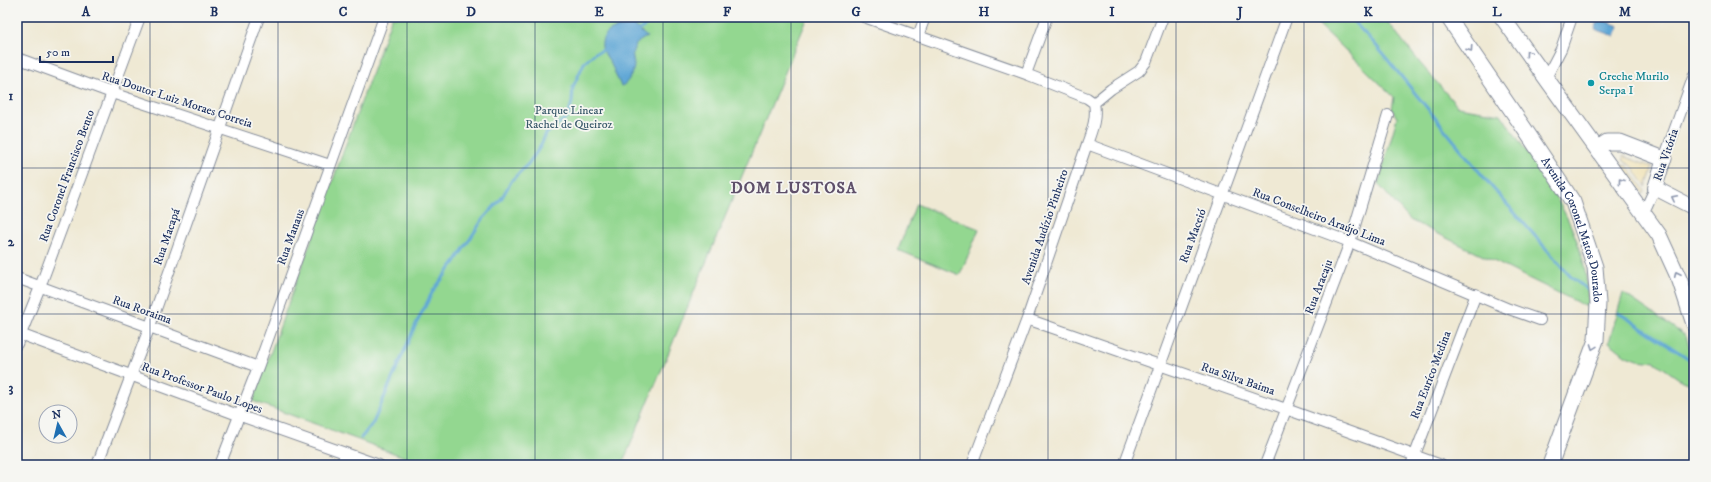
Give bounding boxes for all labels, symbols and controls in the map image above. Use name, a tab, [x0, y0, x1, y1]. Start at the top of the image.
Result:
text: A	[81, 4, 91, 20]
text: B	[210, 4, 218, 20]
text: C	[339, 4, 348, 20]
text: D	[466, 4, 476, 20]
text: E	[594, 4, 604, 20]
text: F	[723, 4, 732, 20]
text: G	[851, 4, 861, 20]
text: H	[979, 4, 990, 20]
text: I	[1109, 4, 1115, 20]
text: J	[1235, 4, 1243, 21]
text: K	[1363, 4, 1373, 20]
text: L	[1492, 4, 1502, 20]
text: M	[1619, 4, 1631, 20]
scale bar	[40, 38, 113, 64]
text: 50 m	[46, 45, 70, 60]
one-way arrow	[1465, 45, 1473, 52]
one-way arrow	[1525, 50, 1533, 57]
street label: Rua Doutor Luiz Moraes Correia	[100, 69, 255, 132]
place label: Creche Murilo Serpa I	[1599, 69, 1669, 98]
marker: Creche Murilo Serpa I	[1586, 78, 1596, 88]
text: 1	[9, 88, 14, 104]
park label: Parque Linear Rachel de Queiroz	[525, 103, 613, 132]
street label: Rua Coronel Francisco Bento	[36, 108, 98, 244]
street label: Rua Vitória	[1650, 126, 1682, 183]
street label: Avenida Coronel Matos Dourado	[1538, 154, 1605, 303]
street label: Avenida Audízio Pinheiro	[1018, 167, 1072, 287]
district label: DOM LUSTOSA	[731, 178, 857, 198]
one-way arrow	[1619, 178, 1626, 185]
street label: Rua Conselheiro Araújo Lima	[1250, 185, 1389, 250]
one-way arrow	[1671, 196, 1679, 203]
street label: Rua Macapá	[150, 206, 184, 267]
street label: Rua Manaus	[274, 207, 308, 267]
street label: Rua Maceió	[1176, 207, 1210, 265]
text: 2	[8, 234, 15, 250]
street label: Rua Aracaju	[1302, 257, 1336, 317]
one-way arrow	[1673, 270, 1681, 277]
street label: Rua Roraima	[110, 292, 175, 328]
street label: Rua Euríco Medina	[1407, 328, 1455, 421]
one-way arrow	[1589, 344, 1597, 351]
street label: Rua Professor Paulo Lopes	[139, 359, 265, 417]
street label: Rua Silva Baima	[1199, 359, 1278, 399]
text: 3	[9, 380, 14, 396]
north arrow	[38, 404, 78, 444]
text: N	[51, 408, 62, 423]

